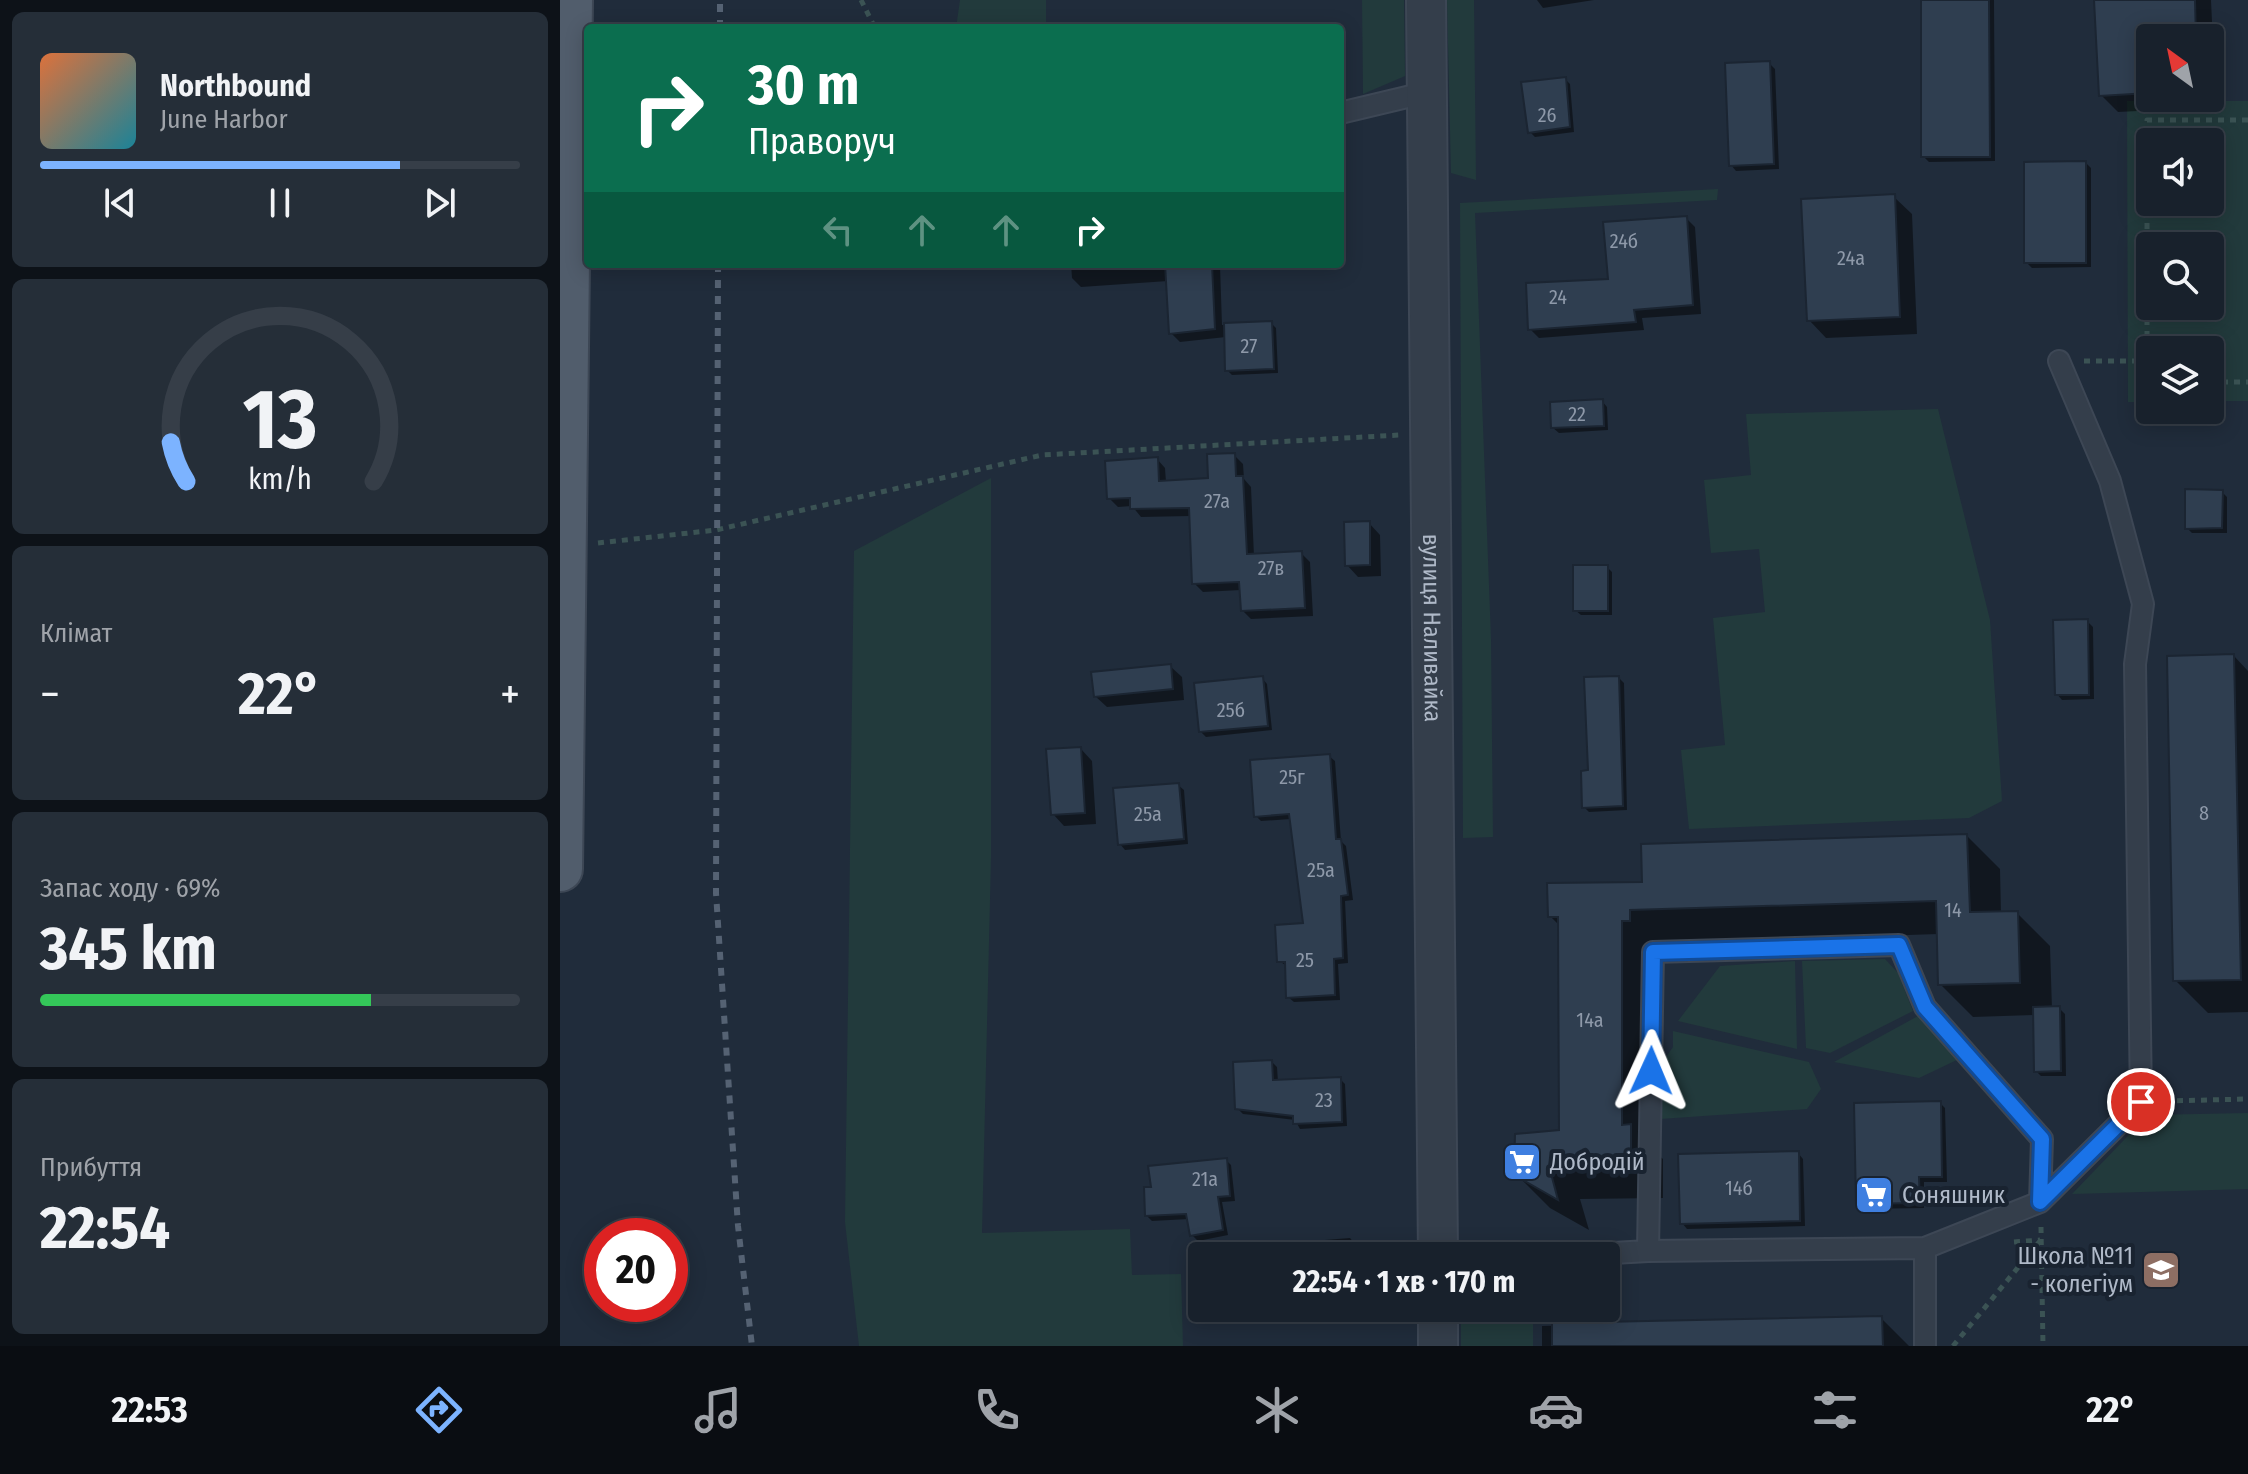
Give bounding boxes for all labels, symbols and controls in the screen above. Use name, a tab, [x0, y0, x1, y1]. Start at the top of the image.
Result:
north arrow	[2136, 24, 2224, 112]
map controls	[2136, 24, 2224, 424]
text: 30 m	[748, 52, 859, 119]
icon: right	[616, 56, 720, 160]
text: Northbound	[160, 68, 311, 104]
house number: 26	[1538, 103, 1556, 127]
text: June Harbor	[160, 104, 288, 135]
text: Праворуч	[748, 120, 896, 164]
button: sound	[2136, 128, 2224, 216]
icon: previous	[98, 181, 142, 225]
icon: pause	[258, 181, 302, 225]
icon: next	[418, 181, 462, 225]
icon: left	[816, 208, 860, 252]
icon: ahead	[900, 208, 944, 252]
icon: ahead	[984, 208, 1028, 252]
icon: right	[1068, 208, 1112, 252]
house number: 24б	[1610, 229, 1638, 253]
button: search	[2136, 232, 2224, 320]
house number: 24а	[1837, 246, 1865, 270]
house number: 24	[1549, 285, 1567, 309]
house number: 27	[1241, 334, 1257, 358]
button: layers	[2136, 336, 2224, 424]
text: 13	[243, 370, 317, 470]
house number: 22	[1568, 402, 1586, 426]
text: km/h	[248, 462, 312, 497]
house number: 27а	[1204, 489, 1230, 513]
street label: вулиця Наливайка	[1417, 534, 1447, 722]
house number: 27в	[1258, 556, 1284, 580]
text: Клімат	[40, 618, 112, 649]
text: 22°	[238, 658, 322, 730]
text: −	[40, 668, 60, 721]
text: +	[500, 668, 520, 721]
house number: 25б	[1217, 698, 1245, 722]
house number: 25г	[1279, 765, 1305, 789]
house number: 8	[2199, 801, 2209, 825]
house number: 25а	[1134, 802, 1162, 826]
house number: 25а	[1307, 858, 1335, 882]
text: Запас ходу · 69%	[40, 873, 221, 904]
house number: 14	[1944, 898, 1962, 922]
text: 345 km	[40, 913, 217, 985]
house number: 25	[1296, 948, 1314, 972]
house number: 14а	[1576, 1008, 1604, 1032]
position arrow	[1609, 1029, 1693, 1113]
pin	[2107, 1068, 2175, 1136]
icon: arrive	[2119, 1080, 2163, 1124]
house number: 23	[1315, 1088, 1333, 1112]
supermarket icon: Добродій	[1501, 1141, 1543, 1183]
place label: Добродій	[1549, 1148, 1645, 1176]
text: Прибуття	[40, 1152, 142, 1183]
house number: 21а	[1192, 1167, 1218, 1191]
supermarket icon: Соняшник	[1853, 1174, 1895, 1216]
house number: 14б	[1725, 1176, 1753, 1200]
place label: Соняшник	[1902, 1181, 2006, 1209]
text: 22:54	[40, 1192, 170, 1264]
speed limit sign: 20	[584, 1218, 688, 1322]
place label: Школа №11 - колегіум	[2018, 1242, 2133, 1298]
school or university icon: Школа №11 - колегіум	[2140, 1249, 2182, 1291]
text: 22:54 · 1 хв · 170 m	[1293, 1264, 1515, 1300]
icon: directions	[411, 1382, 467, 1438]
icon: music	[690, 1382, 746, 1438]
icon: phone	[969, 1382, 1025, 1438]
icon: climate	[1249, 1382, 1305, 1438]
icon: car	[1528, 1382, 1584, 1438]
icon: filters	[1807, 1382, 1863, 1438]
text: 22:53	[112, 1388, 188, 1432]
text: 22°	[2086, 1388, 2136, 1432]

